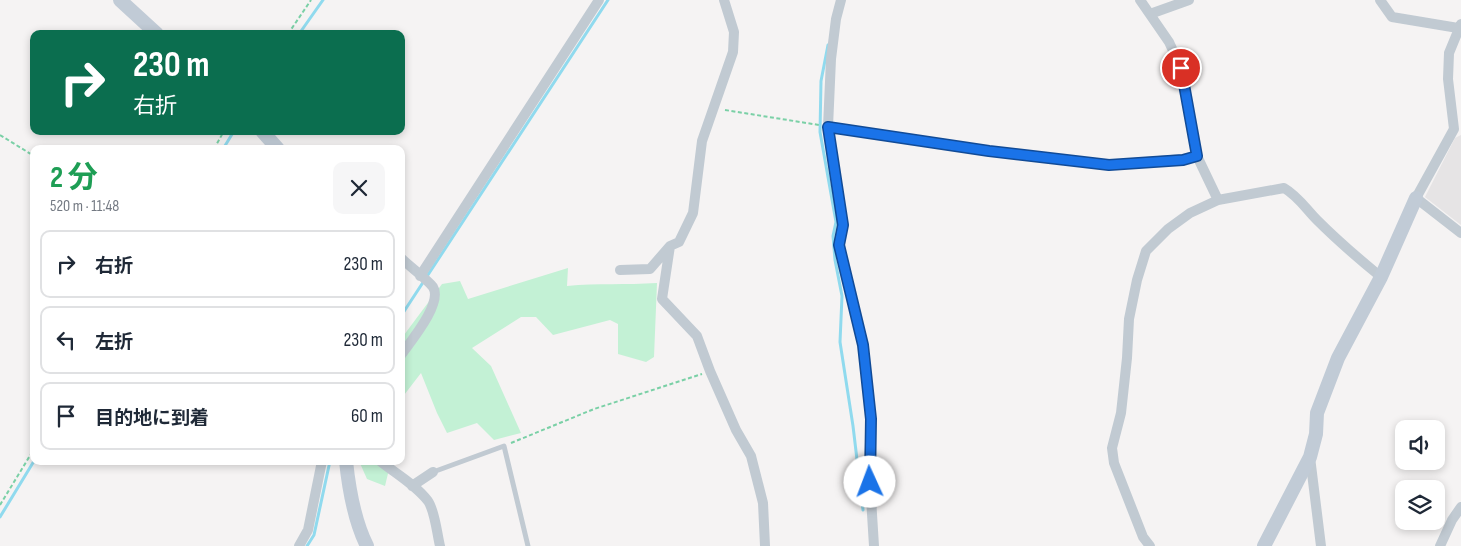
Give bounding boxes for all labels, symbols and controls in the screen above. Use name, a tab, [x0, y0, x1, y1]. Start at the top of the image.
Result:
text: 230 m	[133, 44, 209, 87]
pin	[1160, 47, 1202, 89]
icon: right	[50, 50, 115, 115]
icon: arrive	[1167, 54, 1195, 82]
text: 右折	[133, 93, 177, 120]
text: 2 分	[50, 160, 98, 196]
button: close	[333, 162, 385, 214]
text: 520 m · 11:48	[50, 197, 119, 216]
icon: right	[52, 250, 80, 278]
text: 230 m	[343, 253, 383, 276]
text: 右折	[95, 255, 133, 278]
icon: left	[52, 326, 80, 354]
text: 230 m	[343, 329, 383, 352]
text: 左折	[95, 331, 133, 354]
icon: arrive	[52, 402, 80, 430]
text: 60 m	[351, 405, 383, 428]
text: 目的地に到着	[95, 407, 209, 430]
map controls	[1395, 420, 1445, 530]
button: sound	[1395, 420, 1445, 470]
position arrow	[843, 455, 895, 507]
button: layers	[1395, 480, 1445, 530]

